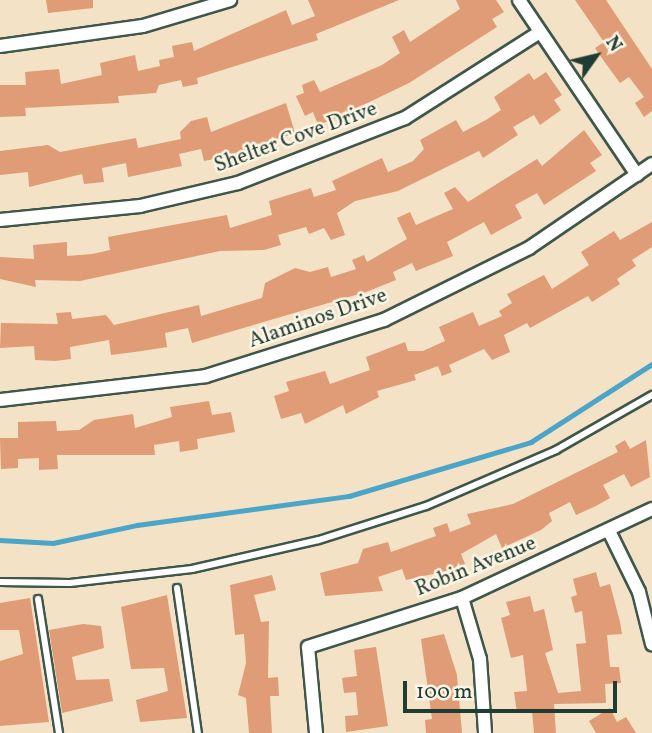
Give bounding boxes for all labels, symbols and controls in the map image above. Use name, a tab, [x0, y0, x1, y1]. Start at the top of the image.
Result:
north arrow	[561, 21, 631, 91]
text: N	[599, 31, 628, 57]
street label: Shelter Cove Drive	[211, 97, 381, 179]
street label: Alaminos Drive	[246, 284, 390, 354]
street label: Robin Avenue	[412, 531, 540, 603]
scale bar	[407, 666, 620, 710]
text: 100 m	[416, 678, 473, 707]

